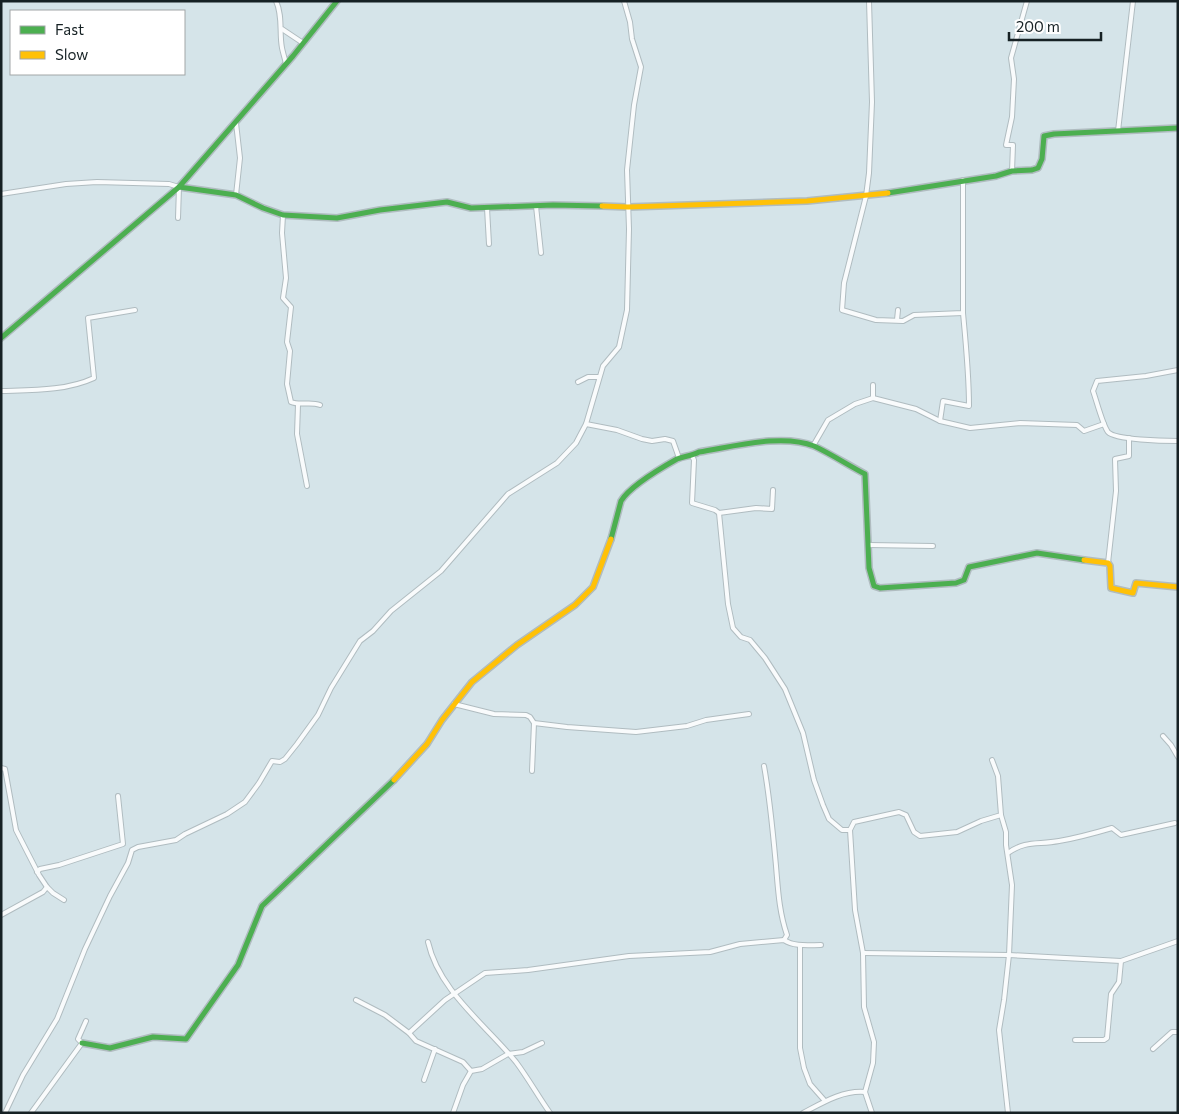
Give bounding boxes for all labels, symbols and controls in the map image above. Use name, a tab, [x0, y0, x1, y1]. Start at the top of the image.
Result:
legend	[10, 10, 185, 75]
scale bar	[1009, 10, 1102, 42]
text: 200 m	[1016, 17, 1060, 35]
text: Fast	[55, 20, 84, 38]
text: Slow	[55, 45, 88, 63]

